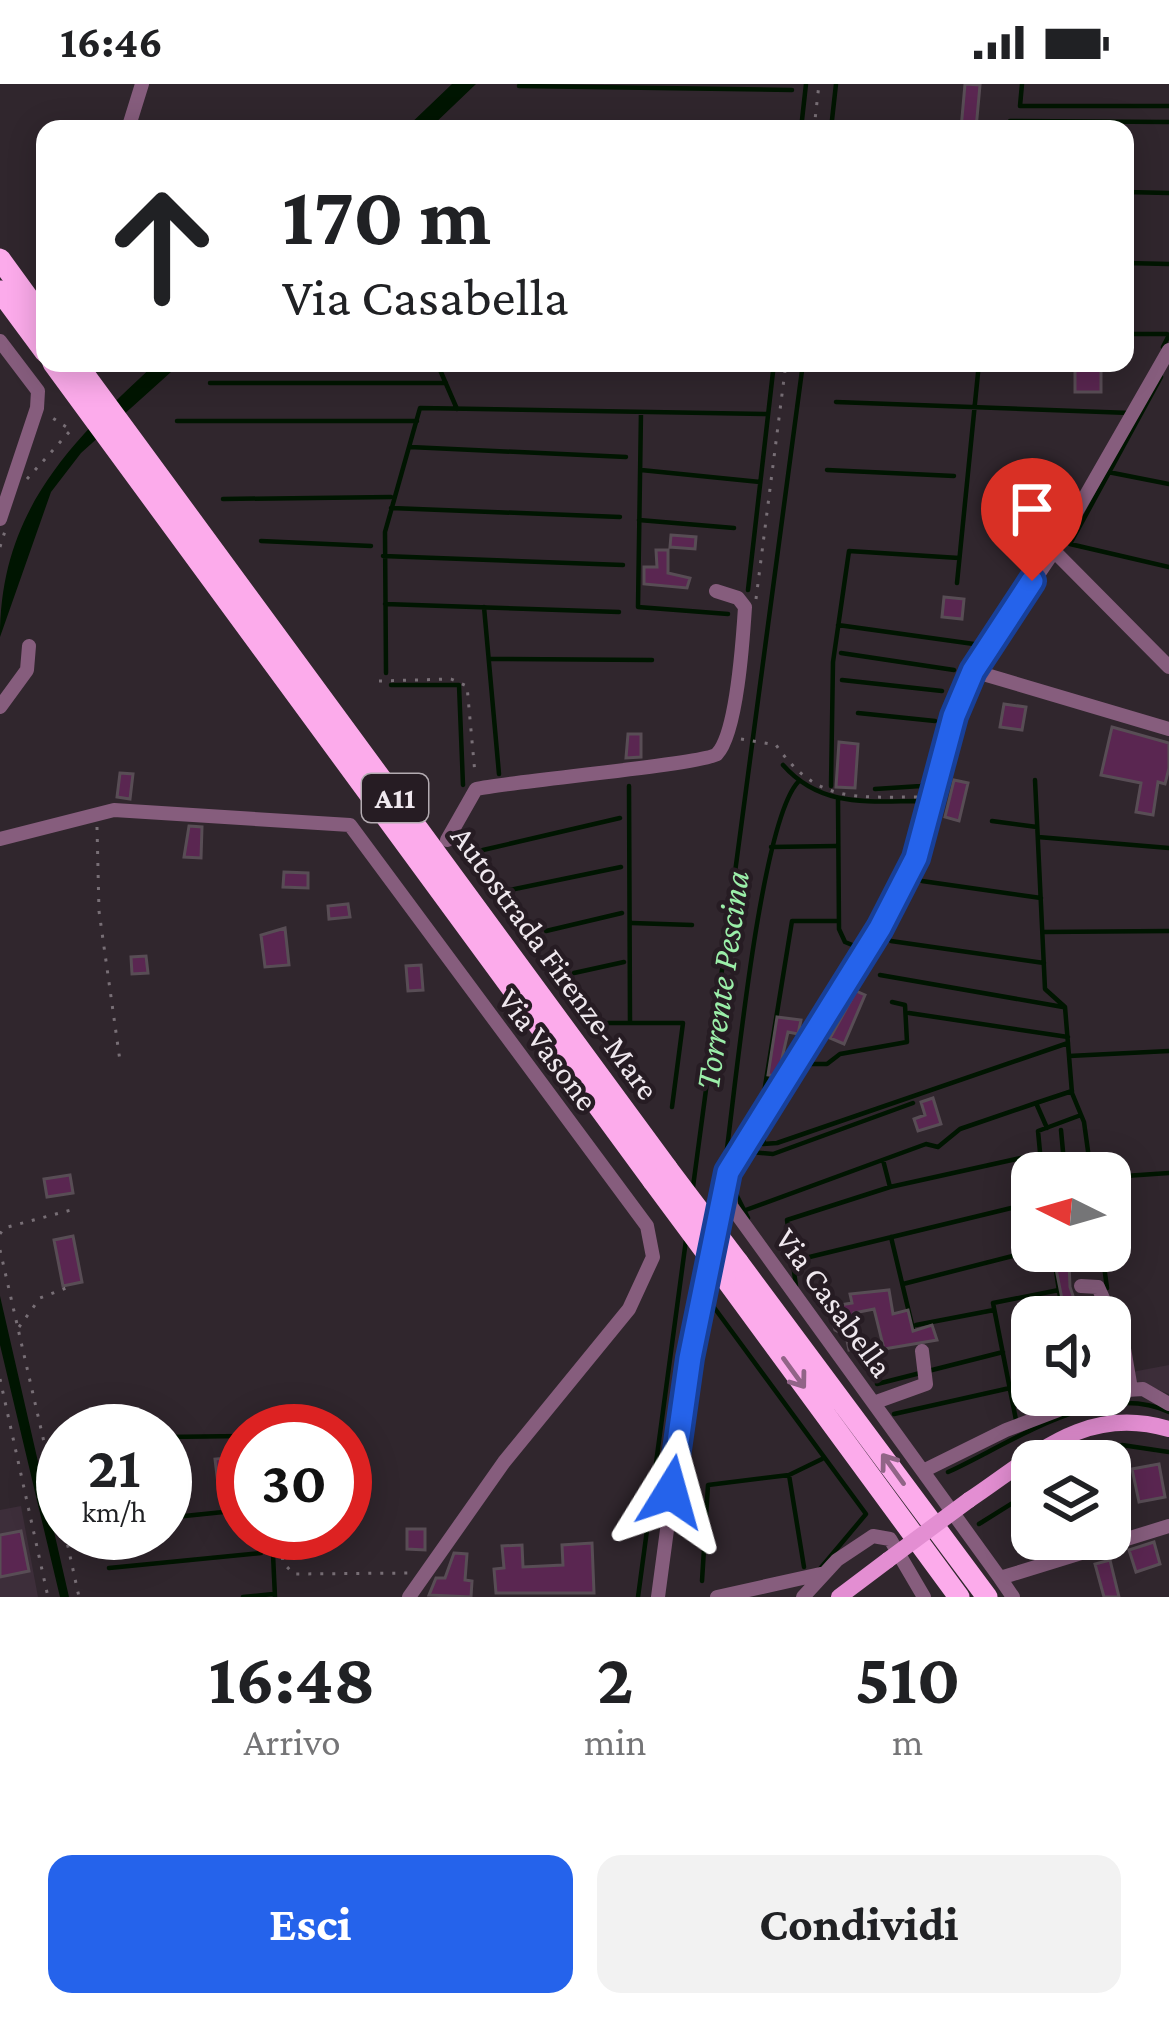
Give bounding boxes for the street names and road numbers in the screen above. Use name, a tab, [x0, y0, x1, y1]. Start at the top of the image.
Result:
road number: A11	[362, 774, 428, 822]
street label: Autostrada Firenze-Mare	[444, 818, 667, 1106]
street label: Via Vasone	[491, 981, 606, 1117]
street label: Via Casabella	[768, 1221, 901, 1384]

